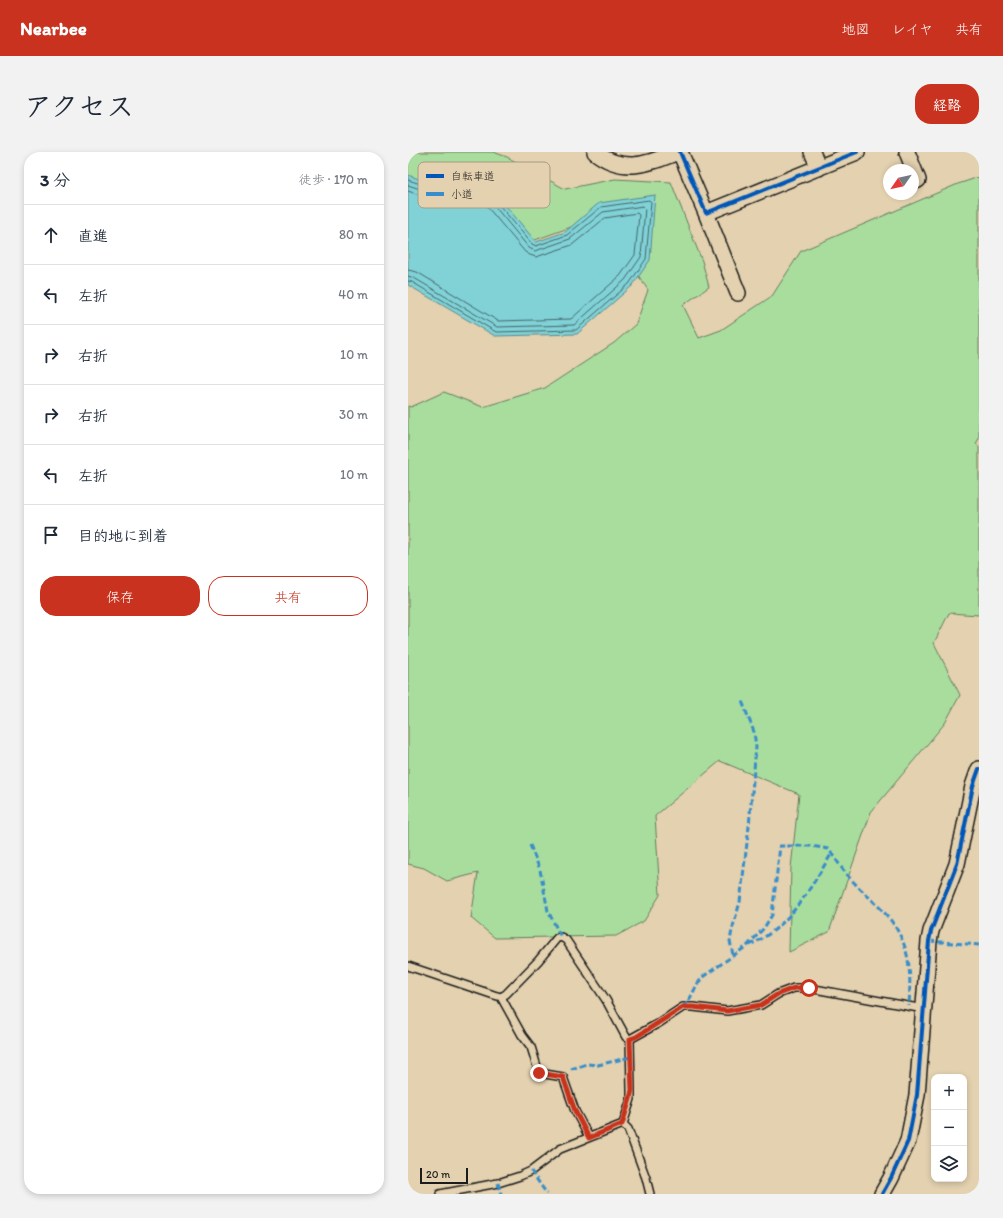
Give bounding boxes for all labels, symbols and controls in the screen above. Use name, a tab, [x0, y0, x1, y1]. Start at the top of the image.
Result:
text: Nearbee	[20, 17, 87, 40]
text: 地図	[842, 21, 870, 38]
text: レイヤ	[892, 21, 933, 38]
text: 共有	[955, 21, 983, 38]
button: 経路	[915, 84, 979, 124]
text: アクセス	[24, 89, 134, 123]
legend	[418, 162, 550, 208]
north arrow	[883, 164, 919, 200]
text: 3 分	[40, 170, 70, 190]
text: 自転車道	[451, 170, 495, 183]
text: 徒歩 · 170 m	[299, 172, 368, 187]
text: 小道	[451, 188, 473, 201]
icon: ahead	[40, 224, 62, 246]
text: 直進	[78, 227, 108, 245]
text: 80 m	[339, 227, 368, 242]
icon: left	[40, 284, 62, 306]
text: 左折	[78, 287, 108, 305]
text: 40 m	[338, 287, 368, 302]
icon: right	[40, 344, 62, 366]
text: 右折	[78, 347, 108, 365]
text: 10 m	[340, 347, 368, 362]
icon: right	[40, 404, 62, 426]
text: 右折	[78, 407, 108, 425]
text: 30 m	[339, 407, 368, 422]
icon: left	[40, 464, 62, 486]
text: 左折	[78, 467, 108, 485]
text: 10 m	[340, 467, 368, 482]
icon: arrive	[40, 524, 62, 546]
text: 目的地に到着	[78, 527, 168, 545]
button: 保存	[40, 576, 200, 616]
button: 共有	[208, 576, 368, 616]
route start	[800, 979, 818, 997]
route end	[530, 1064, 548, 1082]
map controls	[931, 1074, 967, 1182]
button: +	[931, 1074, 967, 1110]
button: −	[931, 1110, 967, 1146]
button: layers	[931, 1146, 967, 1182]
scale bar	[420, 1166, 468, 1185]
text: 20 m	[426, 1168, 450, 1181]

